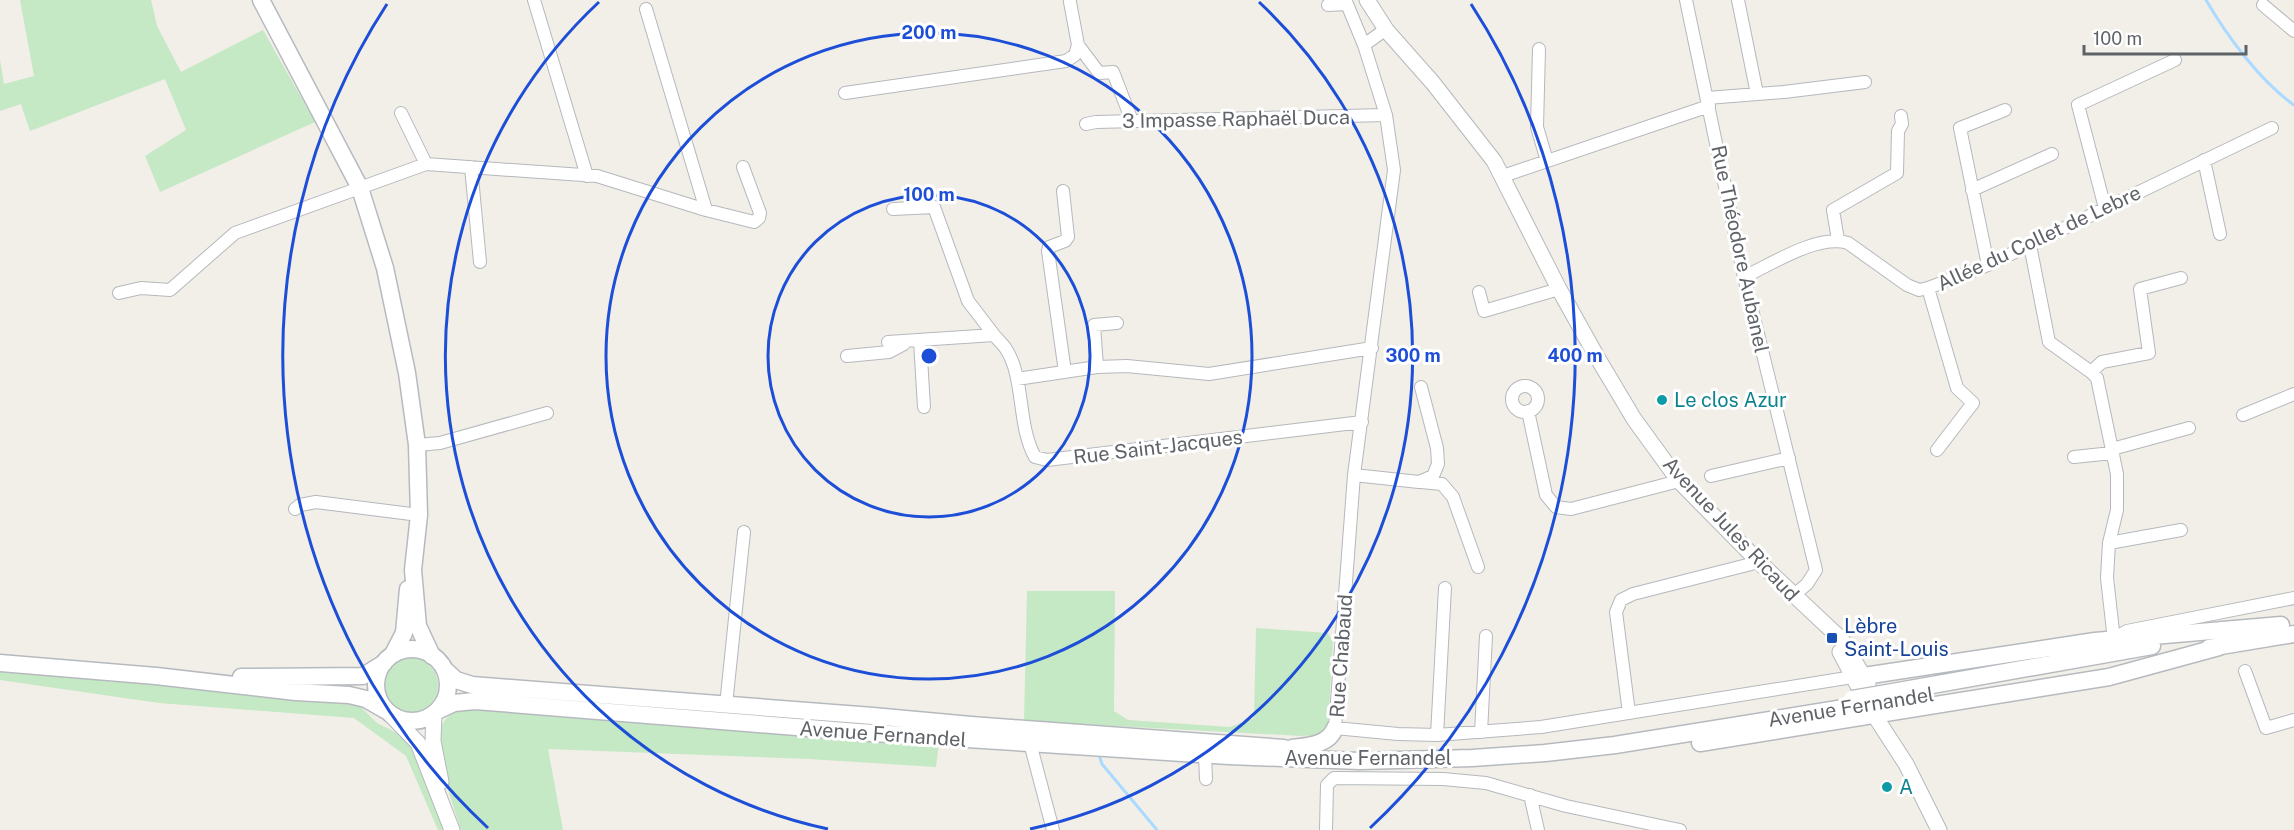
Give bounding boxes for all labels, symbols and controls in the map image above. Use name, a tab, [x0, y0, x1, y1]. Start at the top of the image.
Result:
scale bar	[2084, 18, 2246, 56]
text: 200 m	[902, 22, 956, 43]
text: 100 m	[2093, 28, 2142, 49]
street label: 3 Impasse Raphaël Duca	[1122, 105, 1350, 133]
street label: Rue Théodore Aubanel	[1706, 143, 1774, 355]
street label: Allée du Collet de Lebre	[1933, 180, 2145, 296]
text: 100 m	[903, 184, 955, 205]
text: 300 m	[1385, 345, 1441, 366]
text: 400 m	[1547, 345, 1603, 366]
centre of rings	[919, 346, 939, 366]
place label: Le clos Azur	[1674, 388, 1787, 412]
marker: Le clos Azur	[1655, 393, 1669, 407]
street label: Rue Saint-Jacques	[1072, 425, 1244, 469]
street label: Avenue Jules Ricaud	[1658, 452, 1804, 606]
street label: Rue Chabaud	[1325, 593, 1357, 719]
place label: Lèbre Saint-Louis	[1844, 614, 1949, 661]
marker: Lèbre Saint-Louis	[1825, 631, 1839, 645]
street label: Avenue Fernandel	[1766, 682, 1936, 732]
street label: Avenue Fernandel	[799, 716, 967, 752]
street label: Avenue Fernandel	[1284, 746, 1452, 770]
place label: A	[1899, 775, 1913, 799]
marker: A	[1880, 780, 1894, 794]

